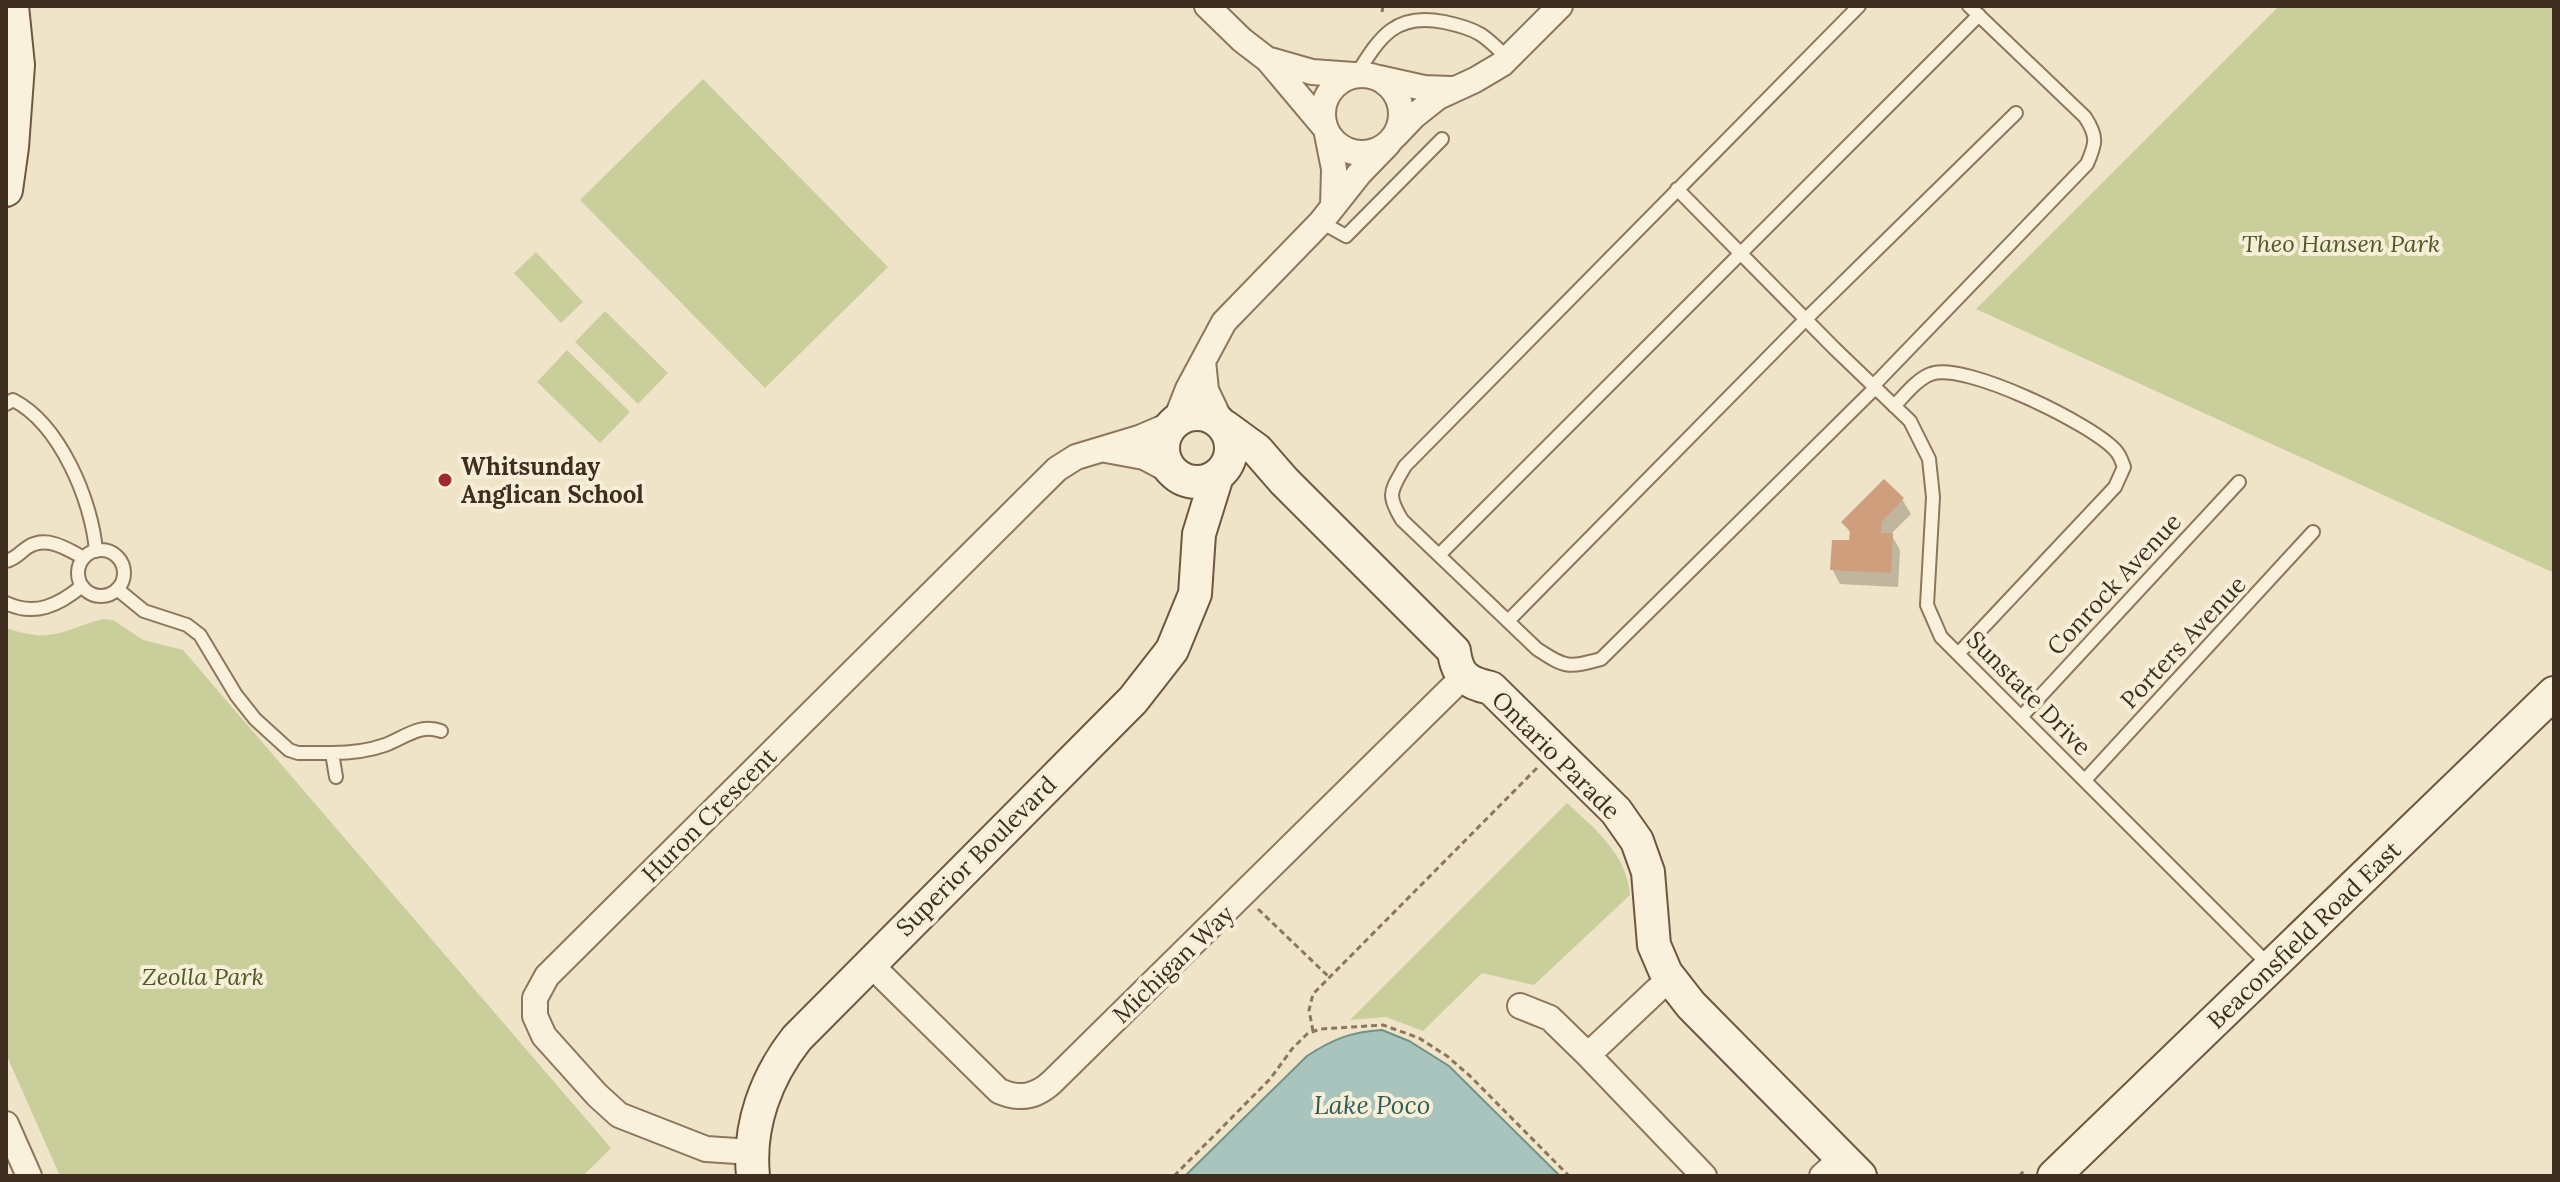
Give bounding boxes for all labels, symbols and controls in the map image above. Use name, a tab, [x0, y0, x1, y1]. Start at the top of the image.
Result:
park label: Theo Hansen Park	[2242, 228, 2440, 259]
place label: Whitsunday Anglican School	[461, 451, 644, 510]
marker: Whitsunday Anglican School	[436, 471, 454, 489]
street label: Conrock Avenue	[2040, 506, 2188, 662]
street label: Porters Avenue	[2114, 569, 2252, 715]
street label: Sunstate Drive	[1960, 624, 2098, 762]
street label: Ontario Parade	[1485, 684, 1627, 826]
street label: Huron Crescent	[635, 741, 783, 889]
street label: Superior Boulevard	[889, 769, 1063, 943]
street label: Beaconsfield Road East	[2201, 834, 2408, 1036]
street label: Michigan Way	[1106, 898, 1240, 1030]
park label: Zeolla Park	[142, 961, 264, 992]
water label: Lake Poco	[1314, 1088, 1430, 1121]

